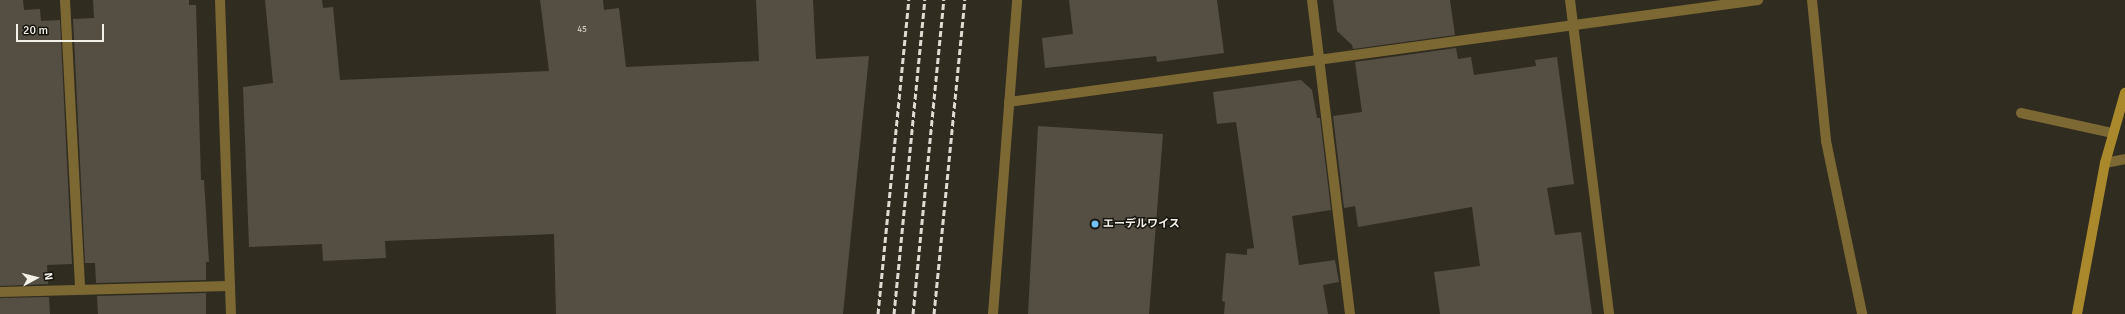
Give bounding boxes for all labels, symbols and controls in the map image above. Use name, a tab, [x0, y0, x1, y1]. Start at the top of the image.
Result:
scale bar	[18, 16, 106, 42]
text: 20 m	[23, 23, 48, 38]
house number: 45	[577, 25, 587, 35]
place label: エーデルワイス	[1103, 217, 1180, 231]
marker: エーデルワイス	[1090, 219, 1100, 229]
north arrow	[16, 258, 56, 298]
text: N	[41, 272, 55, 281]

